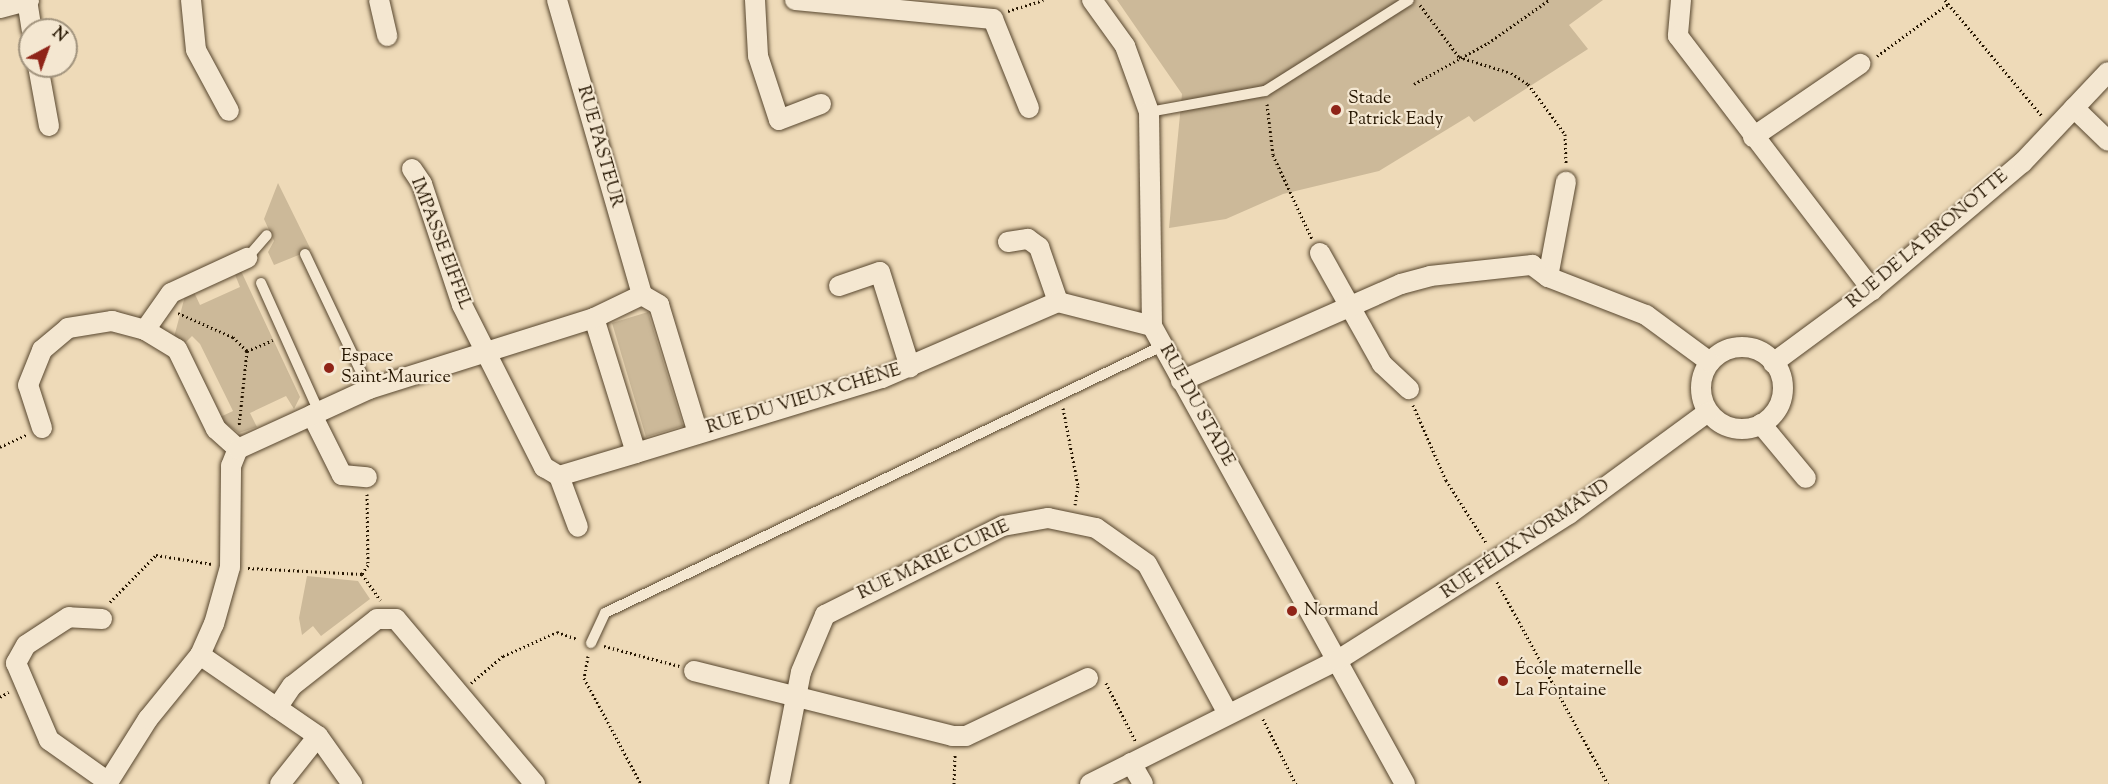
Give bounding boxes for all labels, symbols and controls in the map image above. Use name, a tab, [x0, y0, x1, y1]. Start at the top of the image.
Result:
north arrow	[18, 18, 78, 78]
text: N	[46, 23, 71, 48]
street label: RUE PASTEUR	[571, 83, 627, 211]
place label: Stade Patrick Eady	[1348, 89, 1444, 132]
marker: Stade Patrick Eady	[1329, 103, 1343, 117]
street label: RUE DE LA BRONOTTE	[1843, 166, 2013, 314]
street label: IMPASSE EIFFEL	[405, 175, 475, 313]
street label: RUE DU STADE	[1154, 341, 1238, 471]
place label: Espace Saint-Maurice	[341, 347, 451, 389]
street label: RUE DU VIEUX CHÊNE	[704, 360, 904, 440]
marker: Espace Saint-Maurice	[322, 361, 336, 375]
street label: RUE FÉLIX NORMAND	[1438, 476, 1614, 604]
street label: RUE MARIE CURIE	[855, 516, 1013, 606]
place label: Normand	[1304, 600, 1379, 622]
marker: Normand	[1285, 604, 1299, 618]
place label: École maternelle La Fontaine	[1515, 660, 1642, 702]
marker: École maternelle La Fontaine	[1496, 674, 1510, 688]

